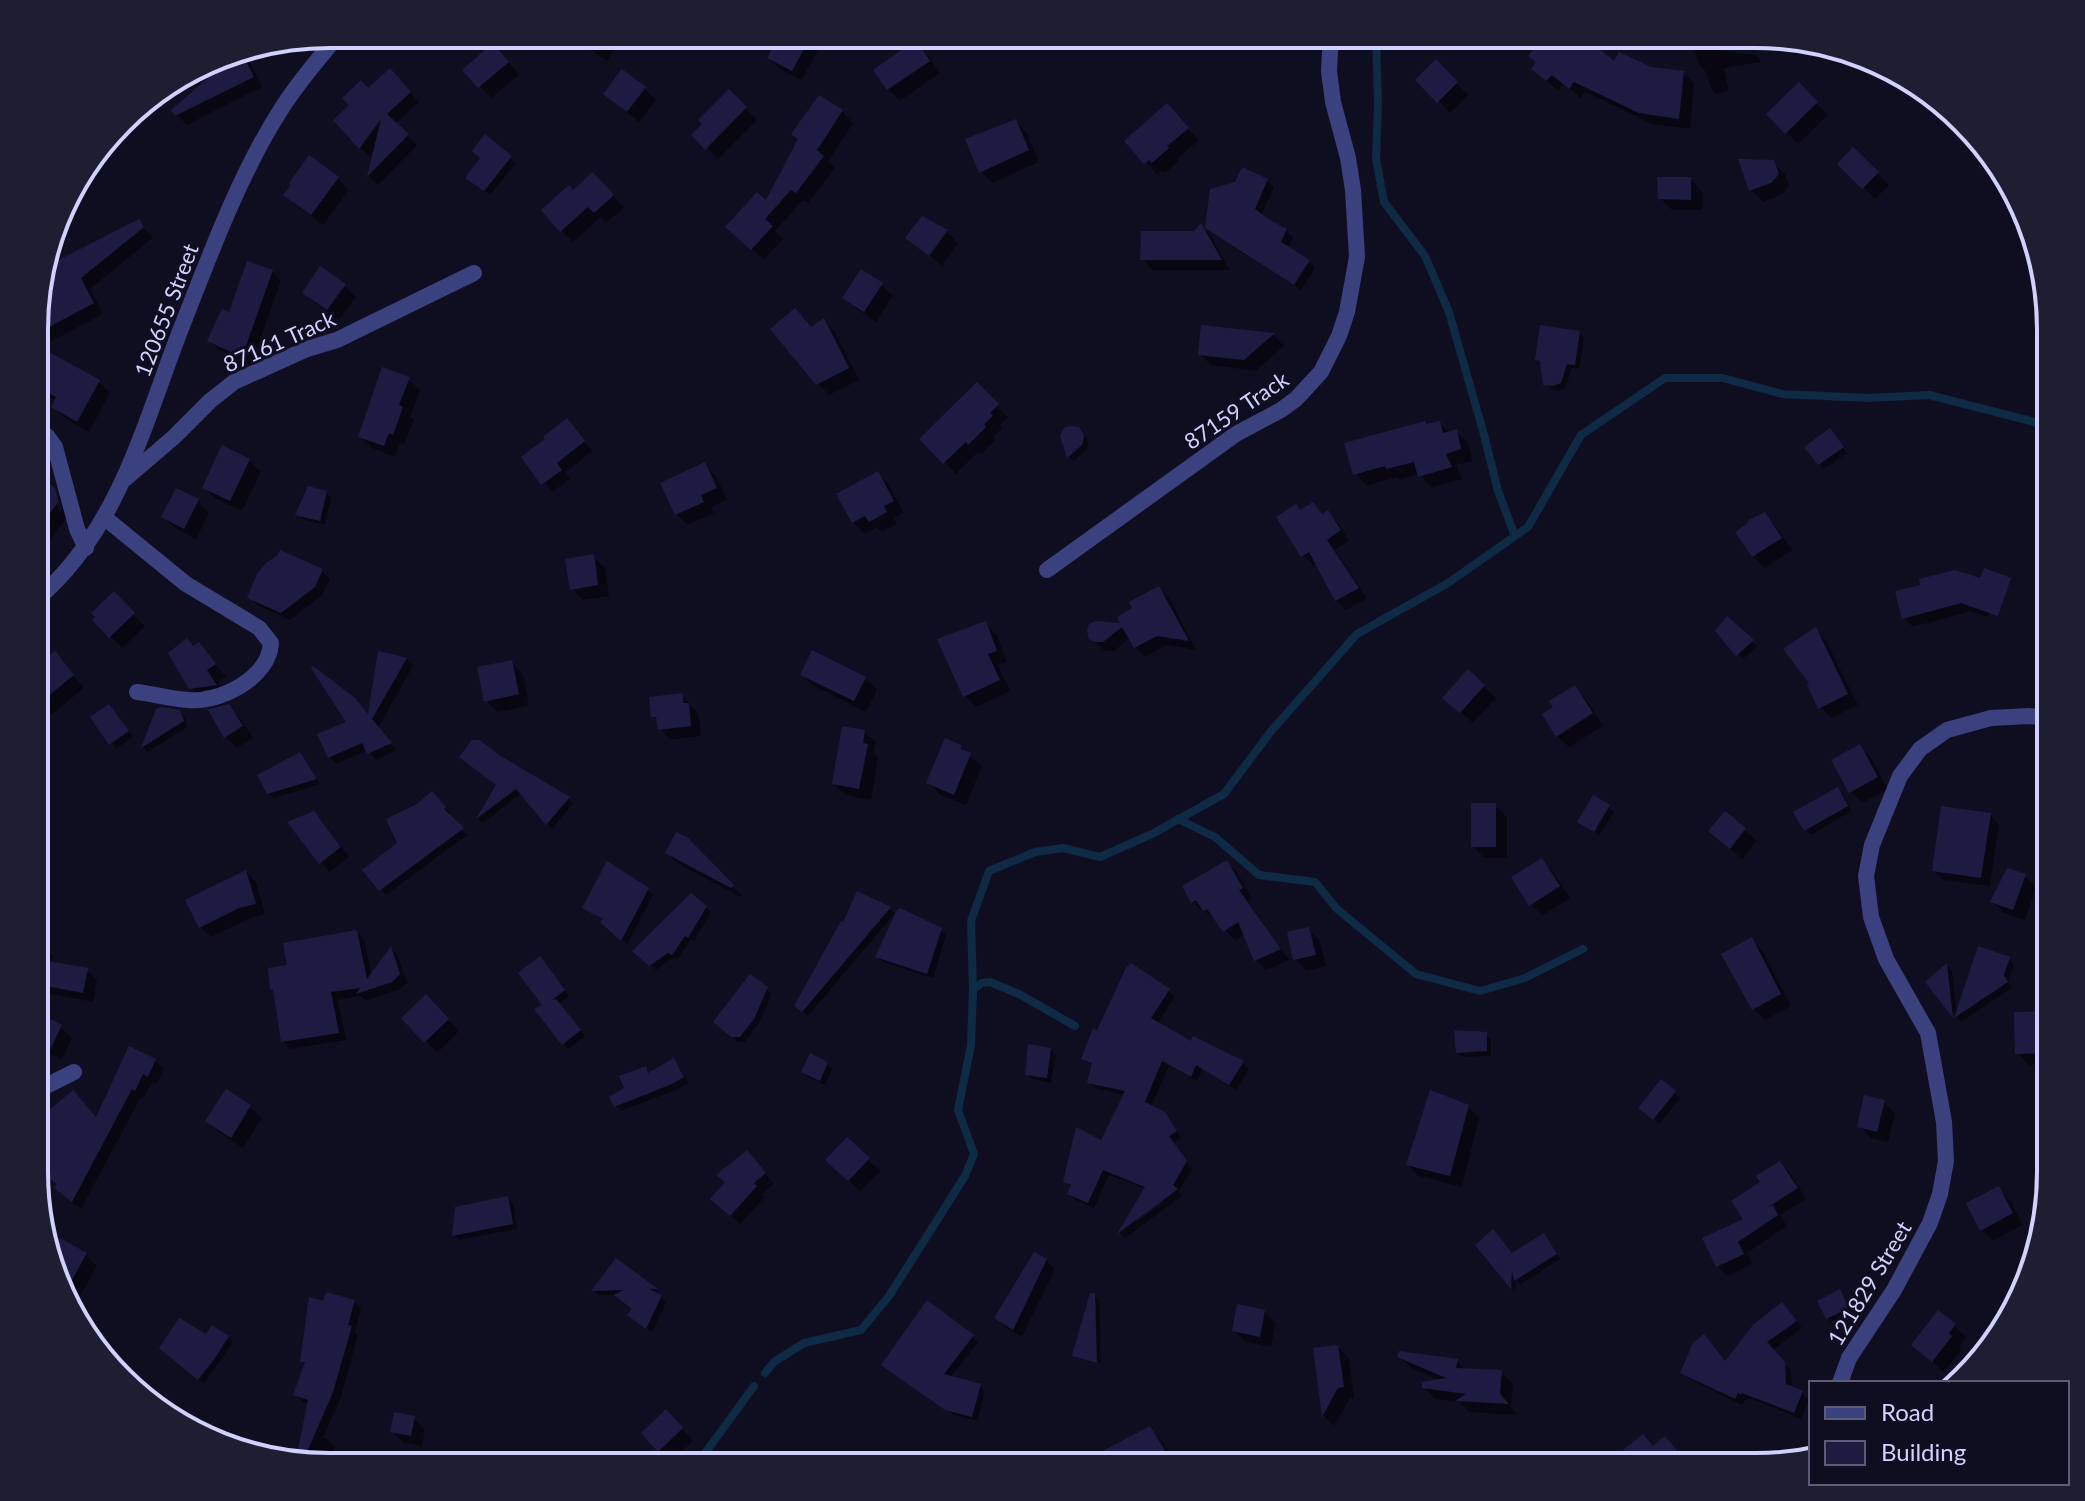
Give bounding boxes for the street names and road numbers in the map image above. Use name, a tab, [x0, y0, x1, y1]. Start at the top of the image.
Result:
street label: 120655 Street	[128, 240, 204, 380]
street label: 87161 Track	[219, 304, 340, 378]
street label: 87159 Track	[1179, 365, 1294, 455]
street label: 121829 Street	[1821, 1216, 1917, 1350]

